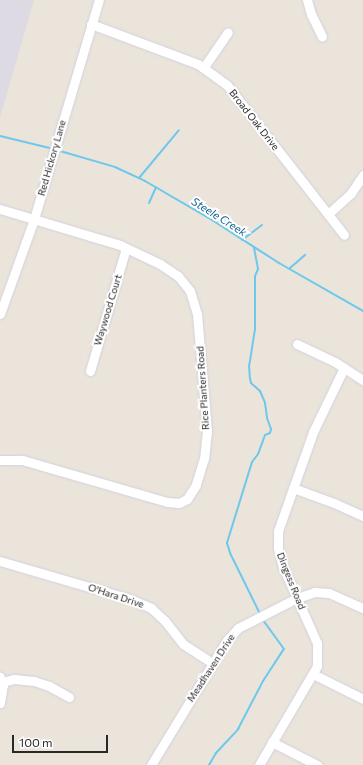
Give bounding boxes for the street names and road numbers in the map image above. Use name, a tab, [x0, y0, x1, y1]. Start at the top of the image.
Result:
street label: Broad Oak Drive	[226, 87, 282, 153]
street label: Red Hickory Lane	[35, 119, 69, 197]
street label: Waywood Court	[91, 273, 125, 347]
street label: Rice Planters Road	[194, 346, 212, 430]
street label: Dingess Road	[274, 551, 308, 611]
street label: O'Hara Drive	[87, 581, 145, 611]
street label: Meadhaven Drive	[185, 632, 237, 704]

